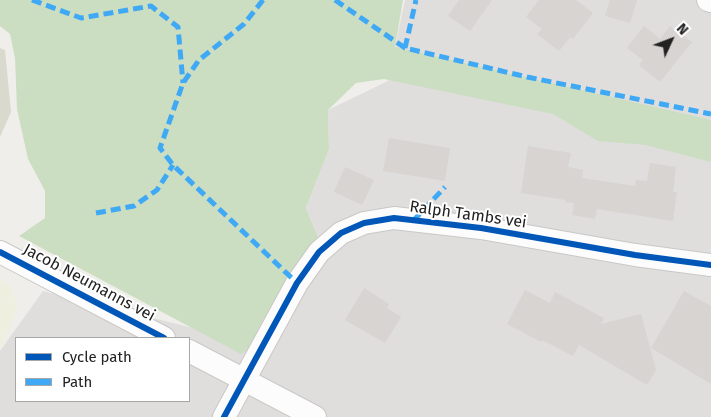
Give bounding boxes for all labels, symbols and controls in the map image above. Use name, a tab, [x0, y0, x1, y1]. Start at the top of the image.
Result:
north arrow	[646, 15, 696, 65]
text: N	[673, 20, 692, 39]
street label: Ralph Tambs vei	[408, 197, 528, 233]
street label: Jacob Neumanns vei	[20, 240, 158, 326]
legend	[15, 337, 190, 402]
text: Cycle path	[62, 348, 132, 366]
text: Path	[62, 373, 92, 391]

